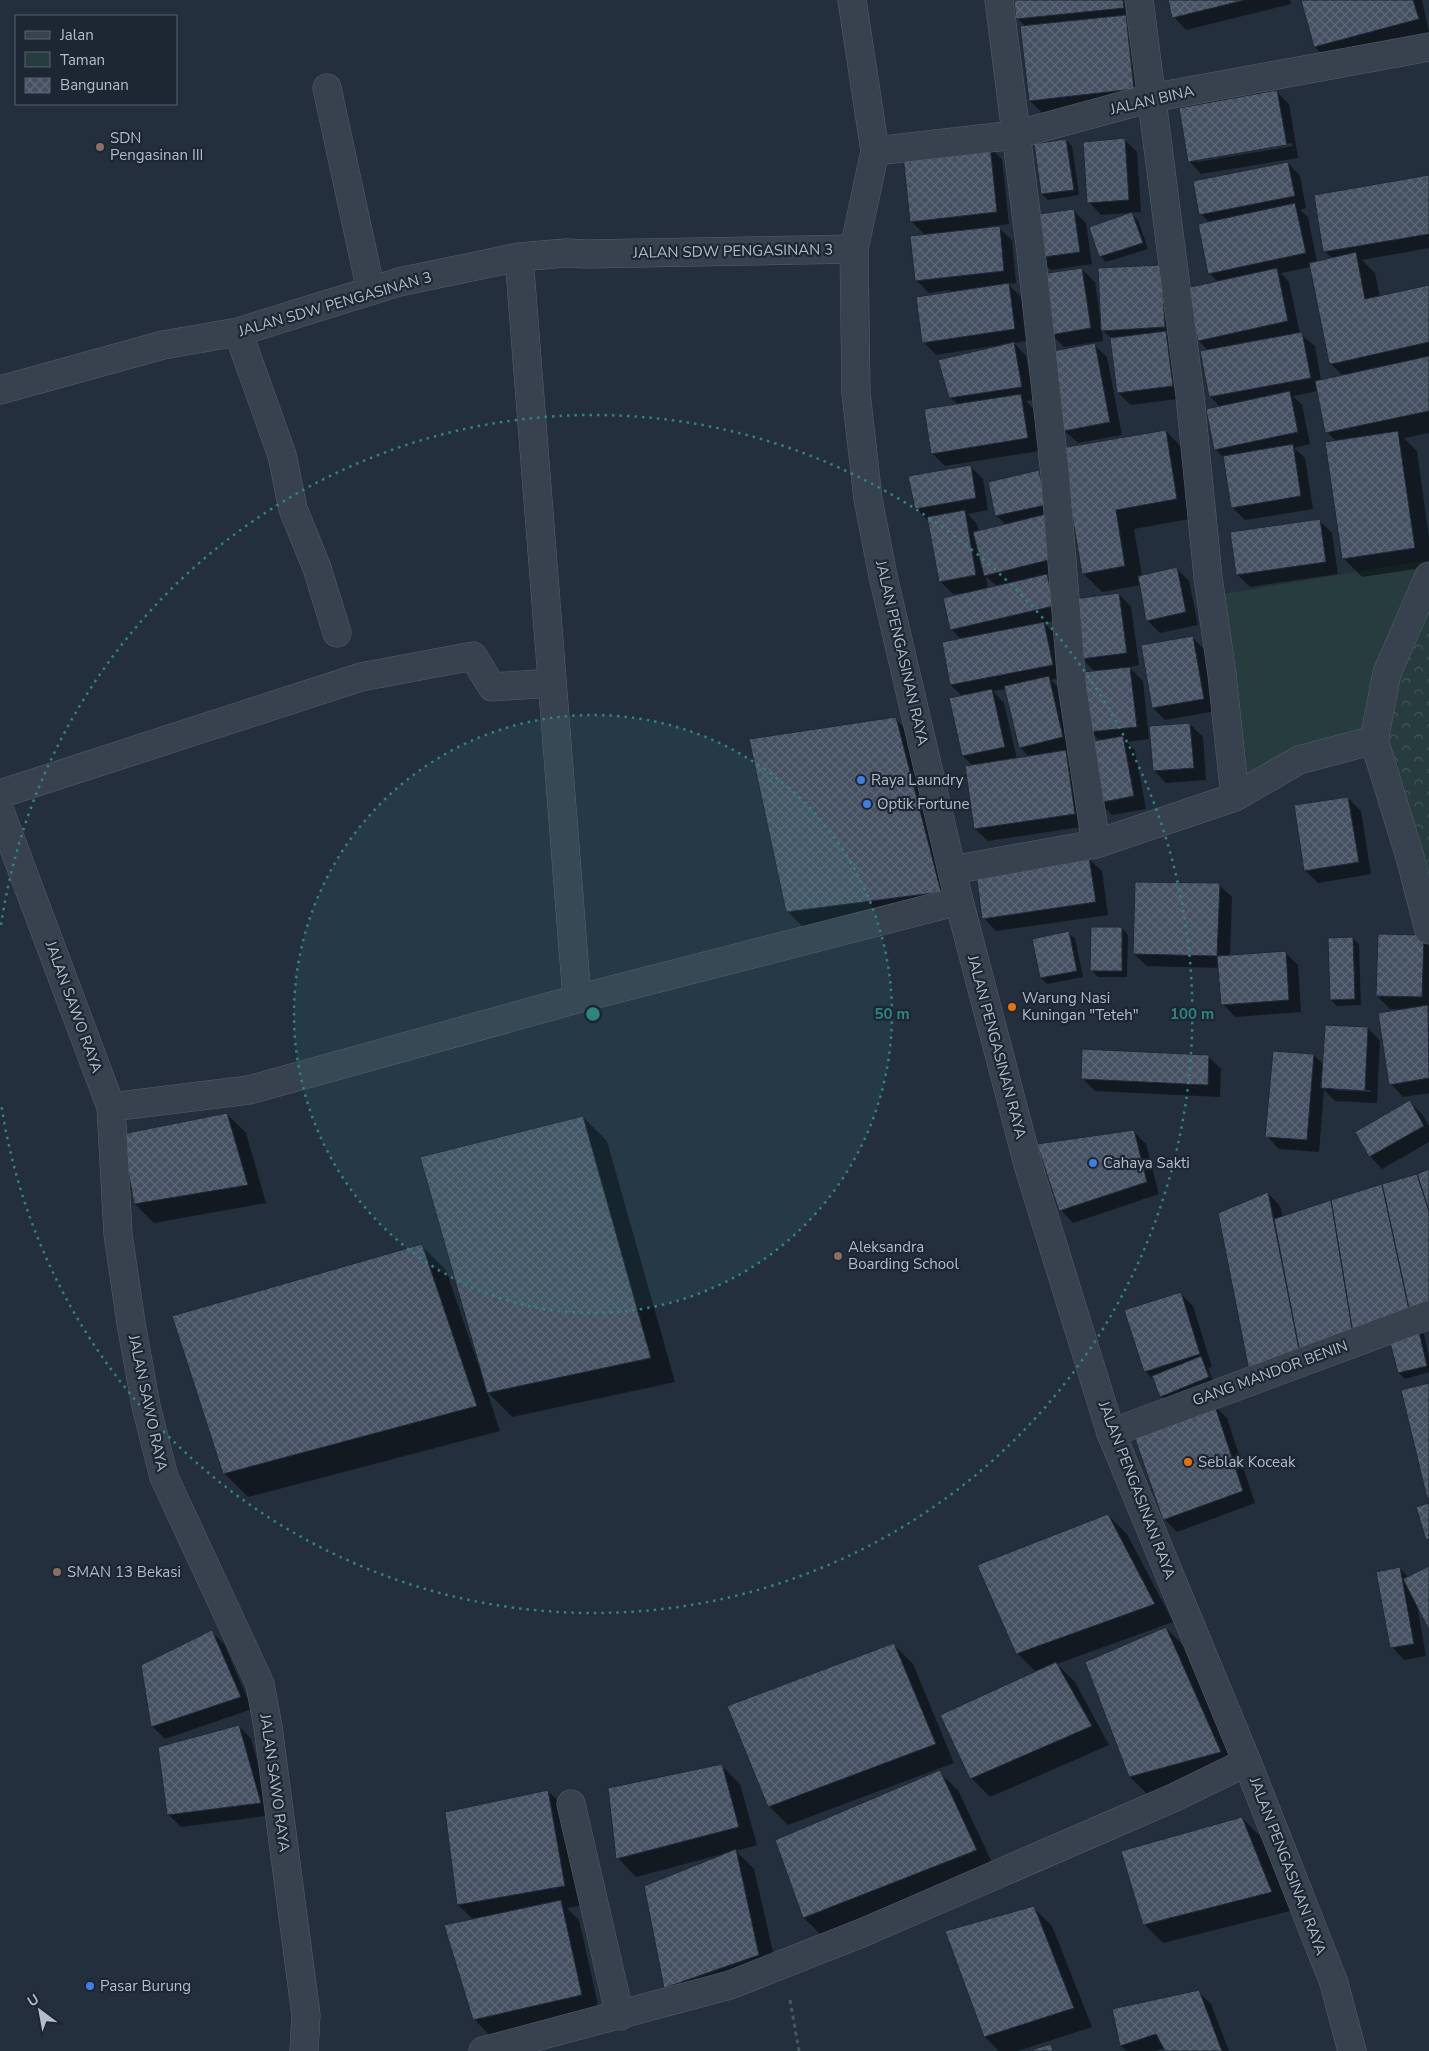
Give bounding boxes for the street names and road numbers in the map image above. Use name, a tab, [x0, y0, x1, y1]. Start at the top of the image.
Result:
street label: JALAN BINA	[1107, 81, 1196, 120]
street label: JALAN SDW PENGASINAN 3	[632, 239, 833, 263]
street label: JALAN SDW PENGASINAN 3	[235, 267, 434, 341]
street label: JALAN PENGASINAN RAYA	[871, 558, 933, 748]
street label: JALAN SAWO RAYA	[40, 937, 107, 1076]
street label: JALAN PENGASINAN RAYA	[963, 952, 1031, 1141]
street label: JALAN SAWO RAYA	[124, 1332, 172, 1473]
street label: GANG MANDOR BENIN	[1190, 1336, 1350, 1410]
street label: JALAN PENGASINAN RAYA	[1093, 1397, 1180, 1582]
street label: JALAN SAWO RAYA	[255, 1712, 295, 1853]
street label: JALAN PENGASINAN RAYA	[1244, 1773, 1331, 1958]

